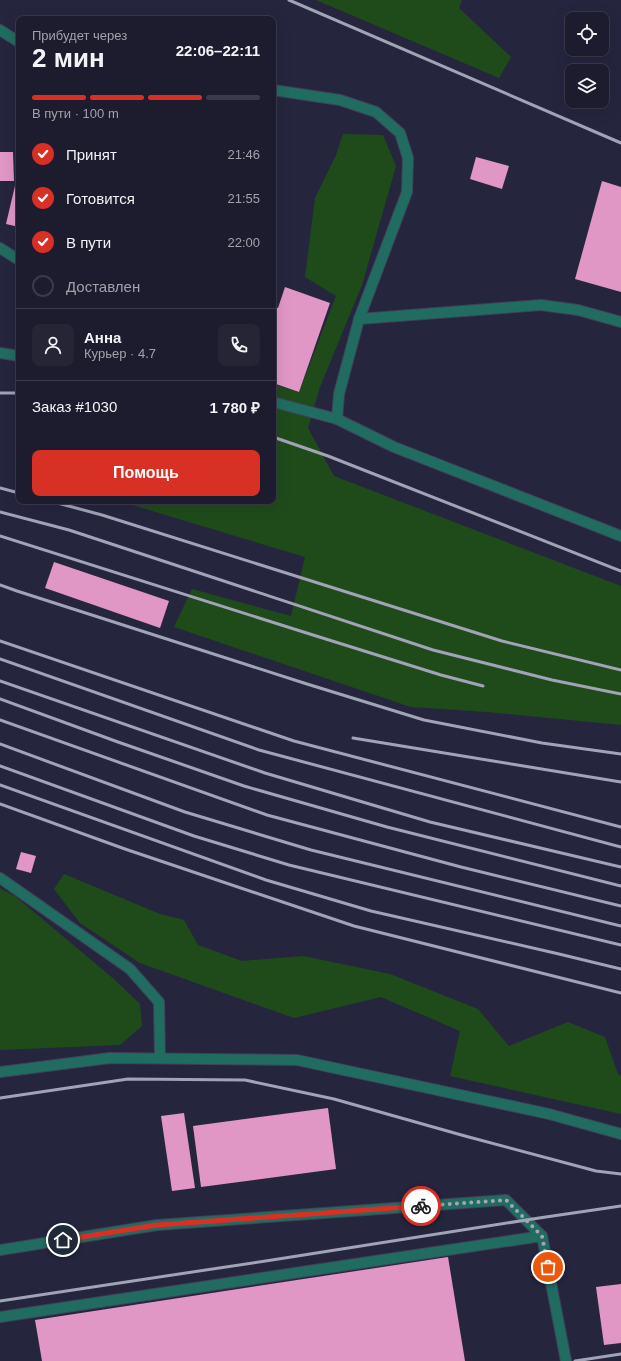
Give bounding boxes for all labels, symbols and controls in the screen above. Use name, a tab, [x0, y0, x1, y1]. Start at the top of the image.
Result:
map controls	[565, 12, 609, 108]
button: locate	[565, 12, 609, 56]
text: Прибудет через	[32, 28, 127, 43]
text: 22:06–22:11	[176, 42, 260, 59]
text: 2 мин	[32, 43, 105, 73]
button: layers	[565, 64, 609, 108]
text: В пути · 100 m	[32, 106, 119, 121]
icon: check	[32, 143, 54, 165]
text: Принят	[66, 146, 117, 163]
text: 21:46	[227, 147, 260, 162]
icon: check	[32, 187, 54, 209]
text: Готовится	[66, 190, 135, 207]
text: 21:55	[227, 191, 260, 206]
icon: check	[32, 231, 54, 253]
text: В пути	[66, 234, 111, 251]
text: 22:00	[227, 235, 260, 250]
text: Доставлен	[66, 278, 140, 295]
button: person	[32, 324, 74, 366]
button: phone	[218, 324, 260, 366]
text: Анна	[84, 329, 121, 346]
text: Курьер · 4.7	[84, 346, 156, 361]
text: Заказ #1030	[32, 398, 117, 415]
text: 1 780 ₽	[210, 399, 260, 416]
button: Помощь	[32, 450, 260, 496]
courier	[401, 1186, 441, 1226]
icon: bike	[410, 1195, 432, 1217]
pin	[46, 1223, 80, 1257]
icon: home	[52, 1229, 74, 1251]
pin	[531, 1250, 565, 1284]
icon: bag	[537, 1256, 559, 1278]

